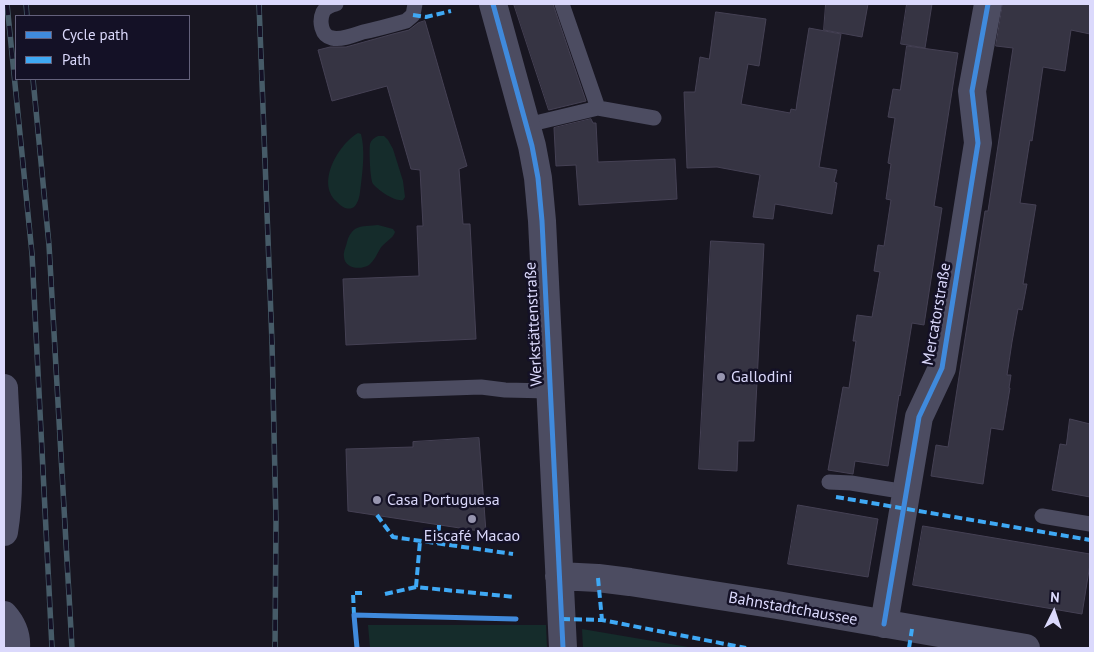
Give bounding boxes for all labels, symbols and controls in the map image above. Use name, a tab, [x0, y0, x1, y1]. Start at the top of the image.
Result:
legend	[15, 15, 190, 80]
text: Cycle path	[62, 25, 128, 44]
text: Path	[62, 50, 91, 69]
street label: Werkstättenstraße	[521, 261, 547, 387]
street label: Mercatorstraße	[919, 261, 955, 367]
place label: Gallodini	[731, 367, 793, 387]
marker: Gallodini	[715, 371, 727, 383]
place label: Casa Portuguesa	[387, 490, 500, 510]
marker: Casa Portuguesa	[371, 494, 383, 506]
marker: Eiscafé Macao	[466, 513, 478, 525]
place label: Eiscafé Macao	[424, 526, 520, 546]
north arrow	[1029, 587, 1079, 637]
street label: Bahnstadtchaussee	[727, 588, 859, 630]
text: N	[1050, 588, 1060, 606]

